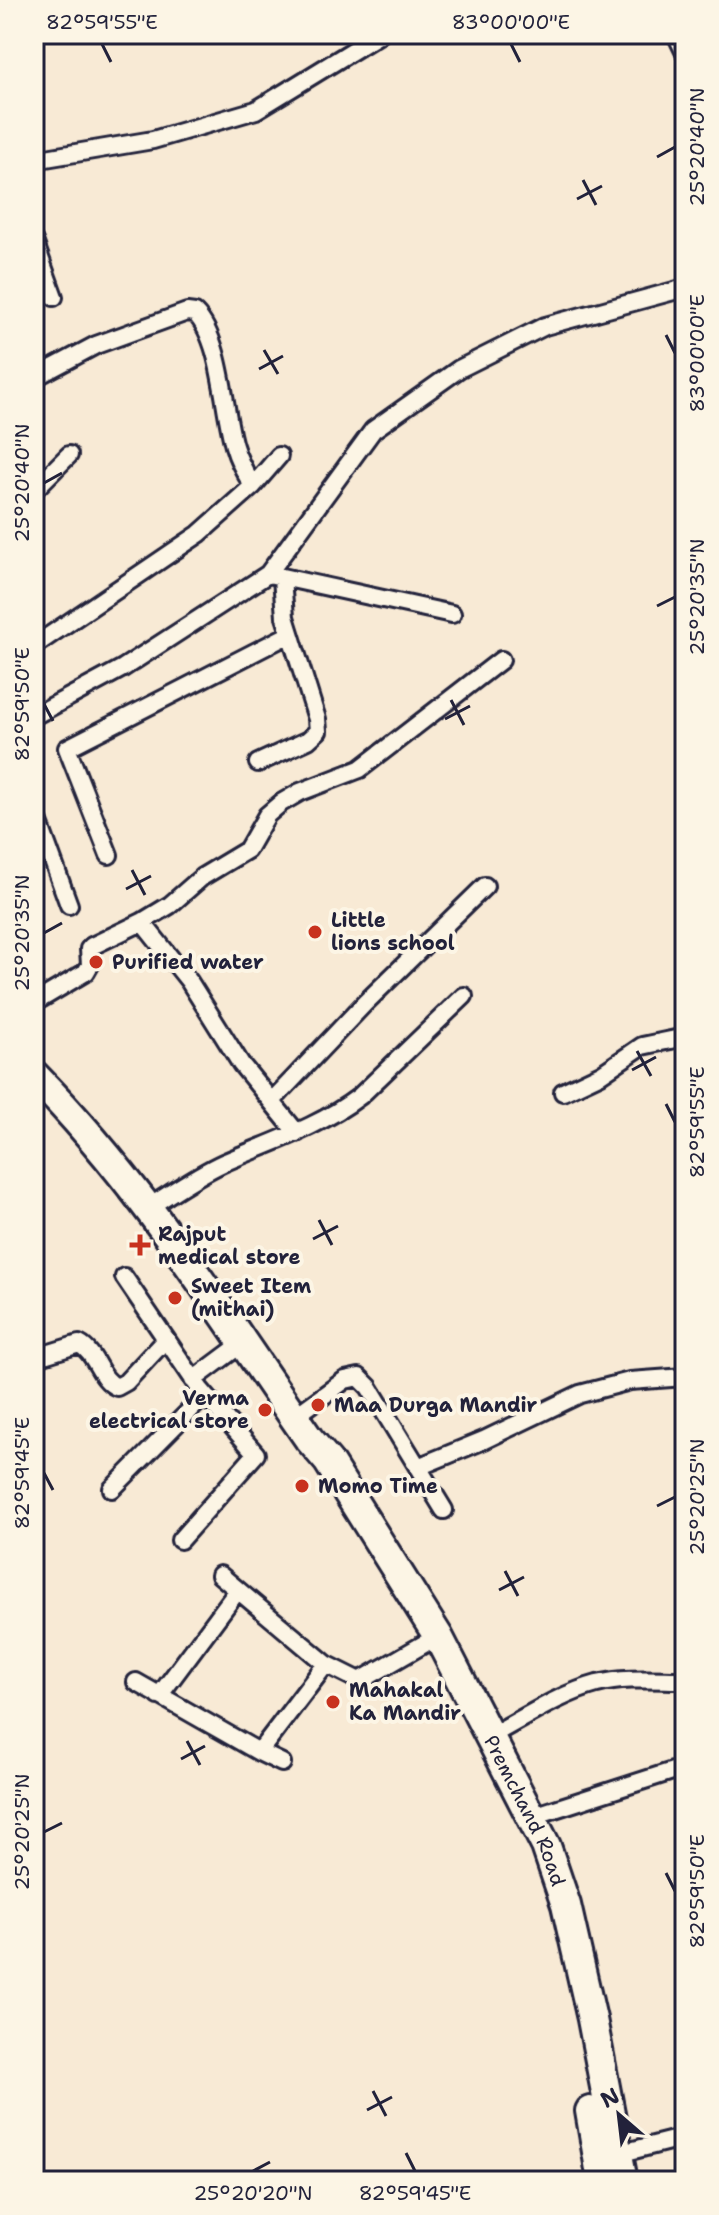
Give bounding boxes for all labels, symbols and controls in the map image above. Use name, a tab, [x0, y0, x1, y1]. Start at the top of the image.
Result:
text: 82°59'55"E	[46, 9, 158, 35]
text: 83°00'00"E	[452, 9, 570, 35]
text: 25°20'40"N	[684, 87, 710, 207]
text: 83°00'00"E	[684, 294, 710, 412]
text: 25°20'40"N	[9, 423, 35, 543]
text: 25°20'35"N	[684, 538, 710, 656]
text: 82°59'50"E	[9, 647, 35, 761]
text: 25°20'35"N	[9, 874, 35, 992]
place label: Little lions school	[331, 907, 455, 956]
marker: Little lions school	[306, 923, 324, 941]
place label: Purified water	[112, 949, 264, 975]
marker: Purified water	[87, 953, 105, 971]
text: 82°59'55"E	[684, 1066, 710, 1178]
place label: Rajput medical store	[158, 1221, 301, 1270]
marker: Rajput medical store	[129, 1234, 151, 1256]
place label: Sweet Item (mithai)	[191, 1273, 311, 1322]
marker: Sweet Item (mithai)	[166, 1289, 184, 1307]
place label: Verma electrical store	[89, 1385, 249, 1434]
place label: Maa Durga Mandir	[334, 1392, 538, 1418]
marker: Maa Durga Mandir	[309, 1396, 327, 1414]
marker: Verma electrical store	[256, 1401, 274, 1419]
text: 82°59'45"E	[9, 1417, 35, 1529]
text: 25°20'25"N	[684, 1438, 710, 1556]
place label: Momo Time	[318, 1473, 438, 1499]
marker: Momo Time	[293, 1477, 311, 1495]
place label: Mahakal Ka Mandir	[349, 1677, 461, 1726]
marker: Mahakal Ka Mandir	[324, 1693, 342, 1711]
street label: Premchand Road	[478, 1731, 572, 1890]
text: 25°20'25"N	[9, 1773, 35, 1891]
text: 82°59'50"E	[684, 1834, 710, 1948]
north arrow	[579, 2075, 659, 2155]
text: N	[595, 2081, 624, 2115]
text: 25°20'20"N	[193, 2180, 313, 2206]
text: 82°59'45"E	[359, 2180, 471, 2206]

